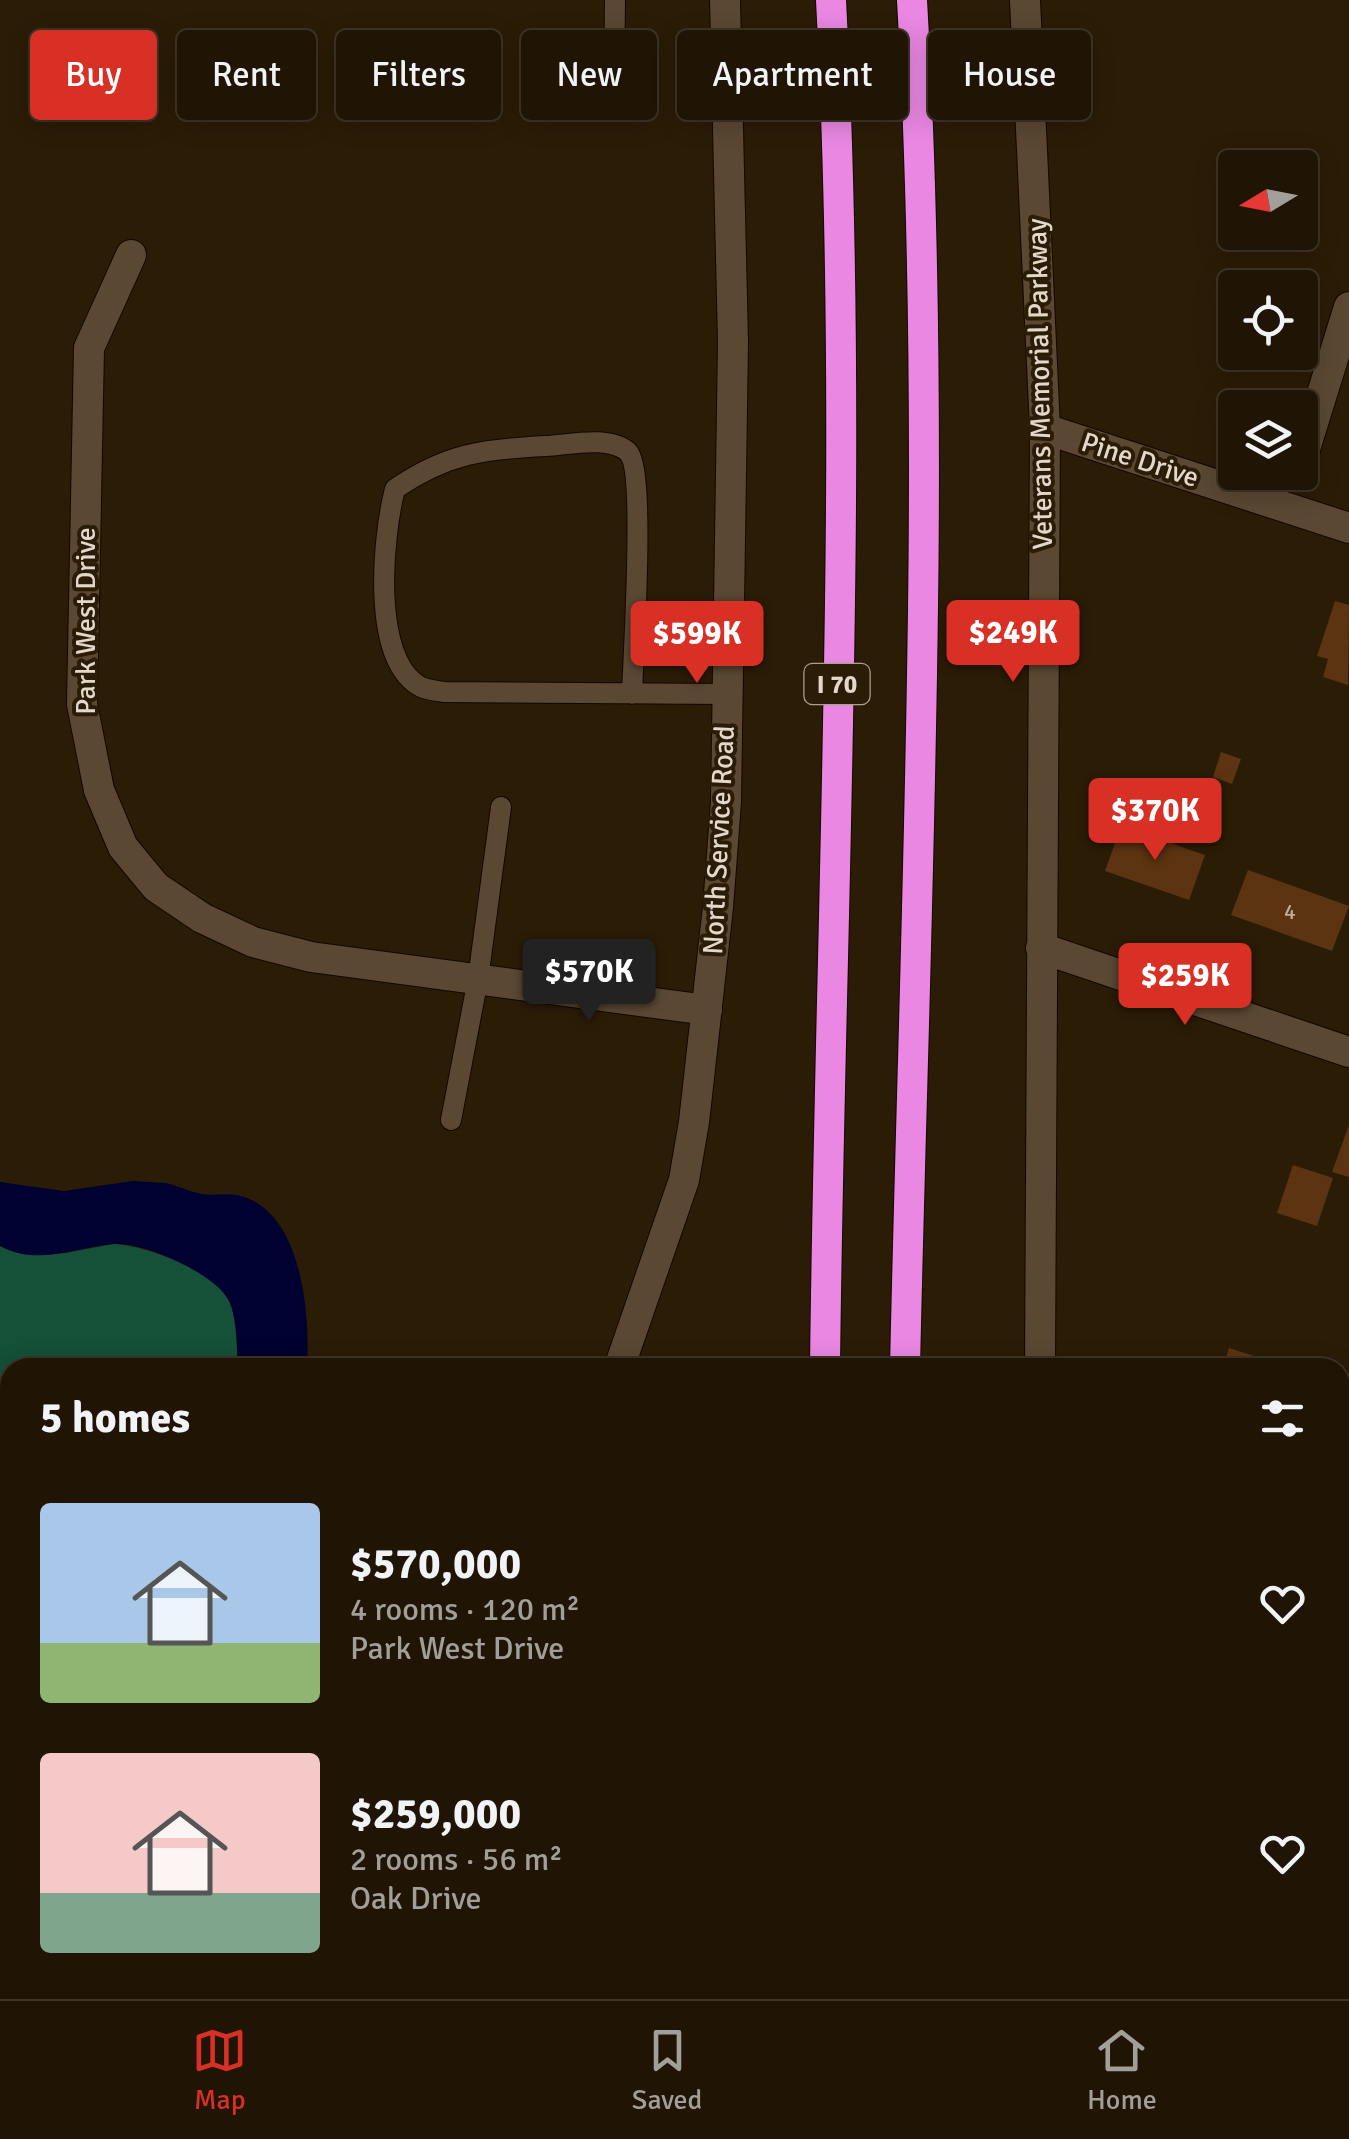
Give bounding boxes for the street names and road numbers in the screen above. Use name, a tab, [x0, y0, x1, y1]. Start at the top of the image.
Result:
street label: Veterans Memorial Parkway	[1020, 218, 1060, 550]
street label: Pine Drive	[1077, 425, 1203, 495]
street label: Park West Drive	[69, 527, 103, 715]
road number: I 70	[804, 664, 870, 704]
street label: North Service Road	[696, 725, 742, 955]

